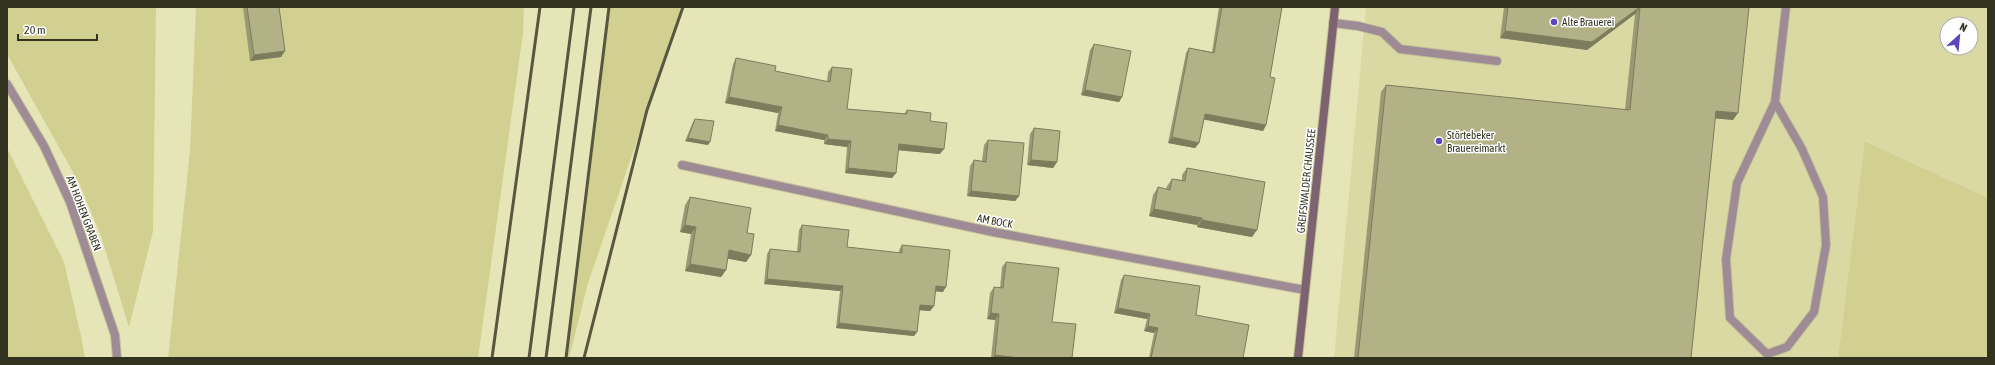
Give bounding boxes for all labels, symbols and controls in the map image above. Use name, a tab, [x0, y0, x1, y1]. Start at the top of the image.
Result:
scale bar	[18, 16, 97, 42]
place label: Alte Brauerei	[1562, 16, 1614, 28]
north arrow	[1939, 16, 1979, 56]
marker: Alte Brauerei	[1549, 17, 1559, 27]
text: N	[1958, 20, 1969, 34]
text: 20 m	[24, 23, 46, 37]
street label: GREIFSWALDER CHAUSSEE	[1295, 128, 1317, 234]
place label: Störtebeker Brauereimarkt	[1447, 129, 1506, 154]
marker: Störtebeker Brauereimarkt	[1434, 136, 1444, 146]
street label: AM HOHEN GRABEN	[64, 174, 104, 252]
street label: AM BOCK	[976, 212, 1015, 230]

